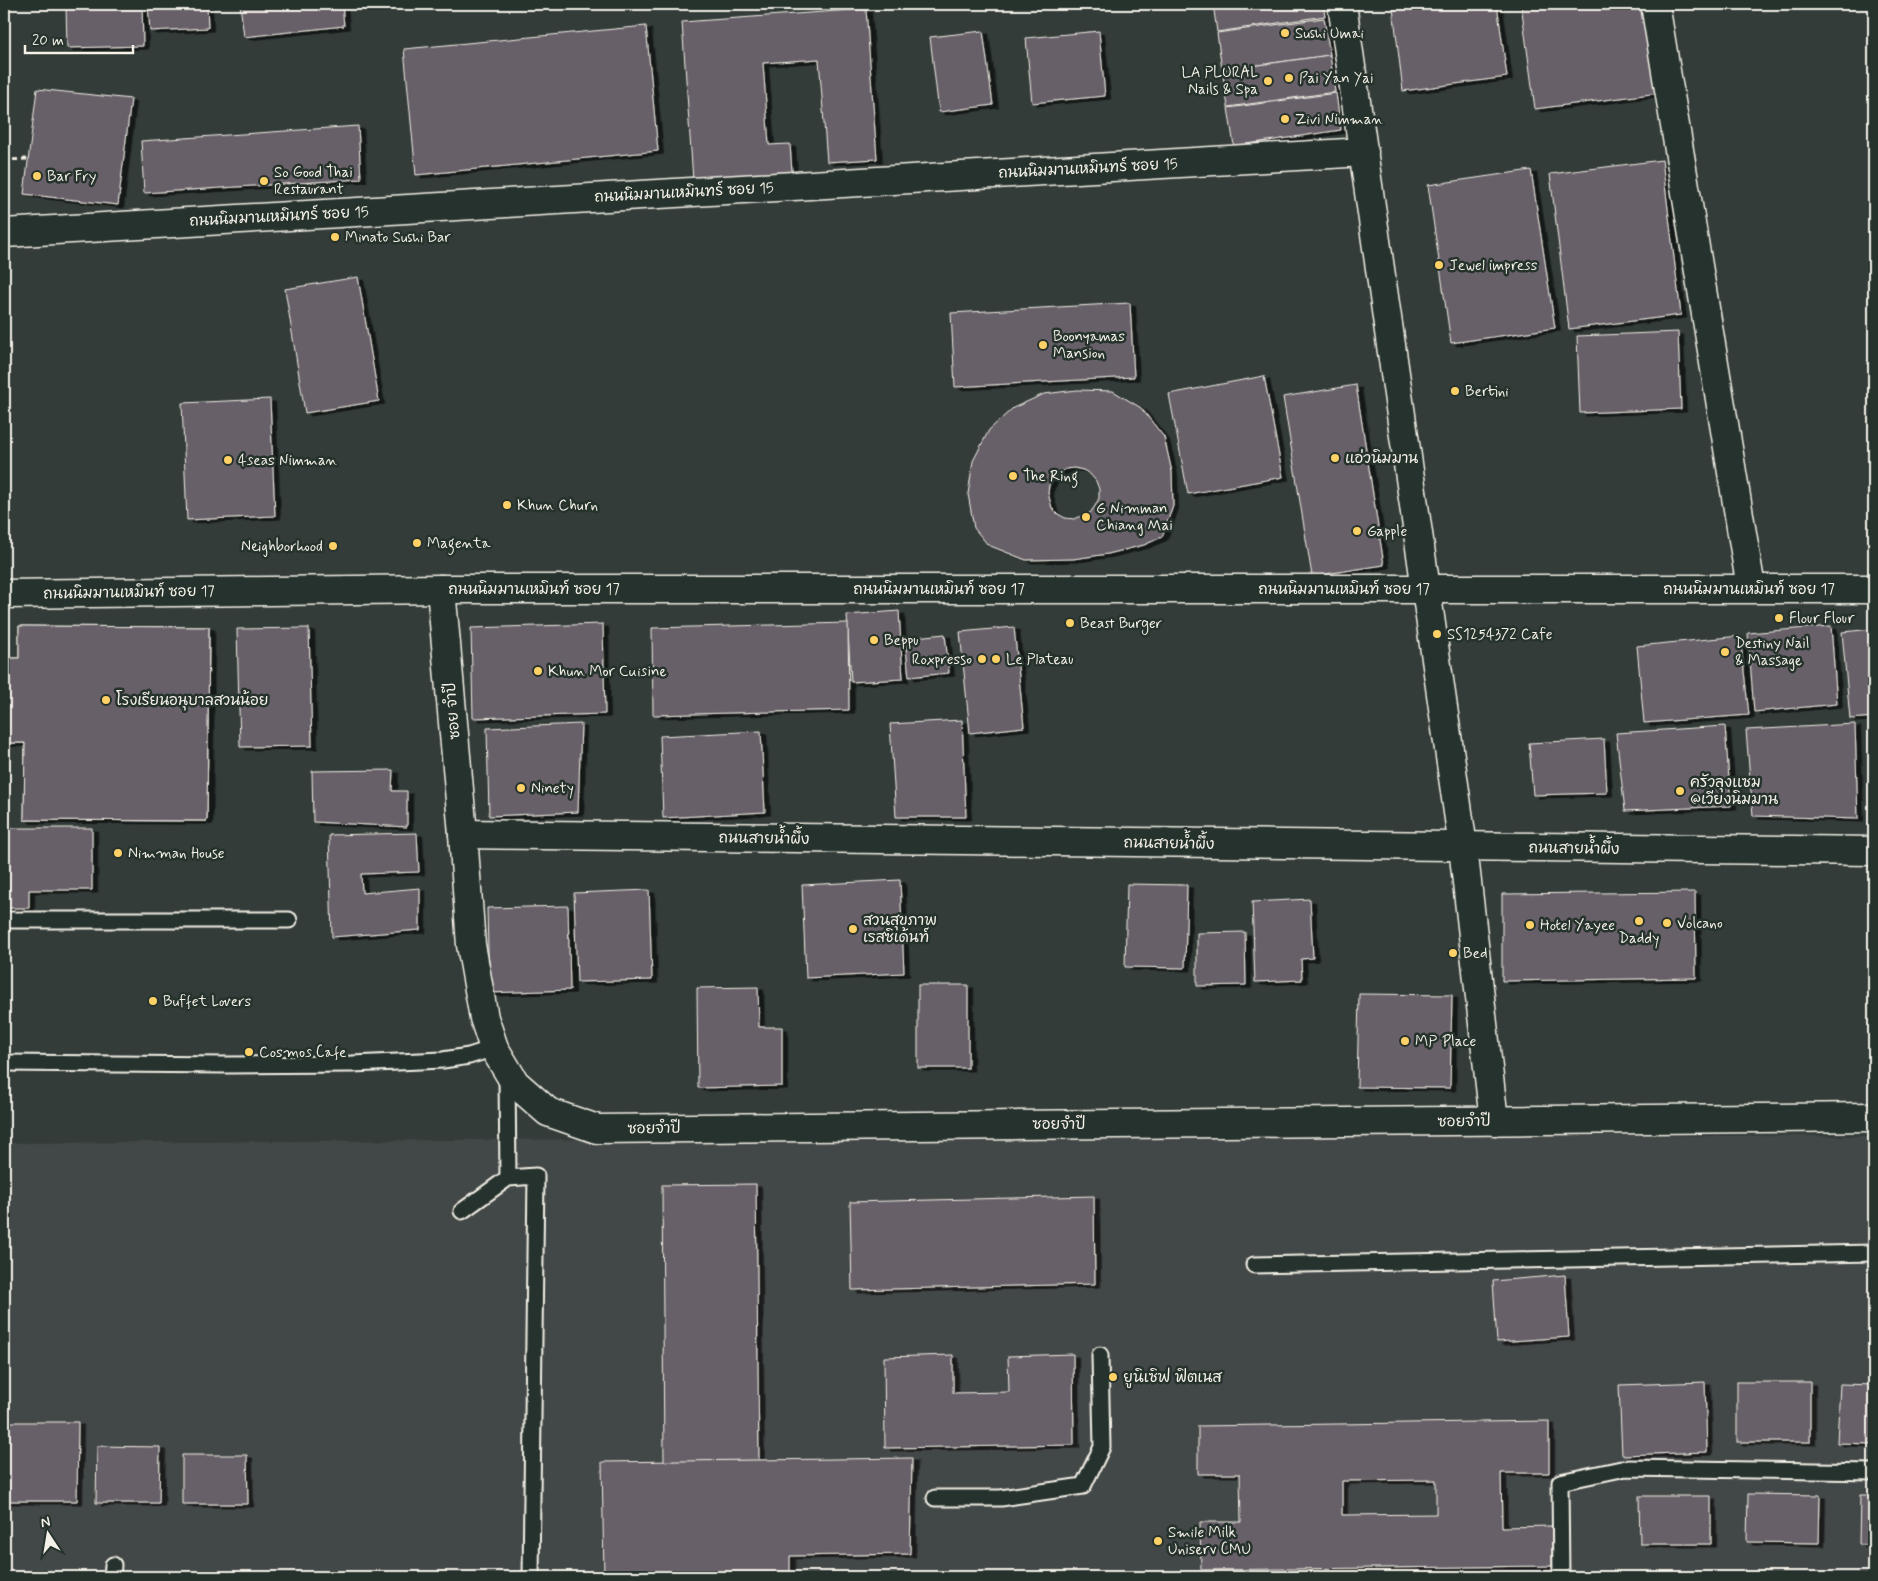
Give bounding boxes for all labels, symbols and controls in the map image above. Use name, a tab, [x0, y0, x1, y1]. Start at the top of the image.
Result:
scale bar	[25, 22, 132, 54]
place label: Sushi Umai	[1295, 24, 1364, 44]
marker: Sushi Umai	[1279, 27, 1291, 39]
text: 20 m	[32, 31, 64, 51]
place label: LA PLURAL Nails & Spa	[1181, 63, 1258, 100]
place label: Pai Yan Yai	[1299, 69, 1373, 89]
marker: Pai Yan Yai	[1283, 72, 1295, 84]
marker: LA PLURAL Nails & Spa	[1262, 75, 1274, 87]
place label: Zivi Nimman	[1295, 110, 1383, 130]
marker: Zivi Nimman	[1279, 113, 1291, 125]
street label: ถนนนิมมานเหมินทร์ ซอย 15	[998, 153, 1178, 184]
place label: So Good Thai Restaurant	[274, 163, 353, 200]
place label: Bar Fry	[47, 167, 97, 187]
marker: Bar Fry	[31, 170, 43, 182]
marker: So Good Thai Restaurant	[258, 175, 270, 187]
street label: ถนนนิมมานเหมินทร์ ซอย 15	[594, 177, 774, 208]
street label: ถนนนิมมานเหมินทร์ ซอย 15	[189, 201, 369, 232]
place label: Minato Sushi Bar	[345, 228, 451, 248]
marker: Minato Sushi Bar	[329, 231, 341, 243]
place label: Jewel impress	[1449, 256, 1538, 276]
marker: Jewel impress	[1433, 259, 1445, 271]
place label: Boonyamas Mansion	[1053, 327, 1125, 364]
marker: Boonyamas Mansion	[1037, 339, 1049, 351]
place label: Bertini	[1465, 382, 1509, 402]
marker: Bertini	[1449, 385, 1461, 397]
place label: แอ่วนิมมาน	[1345, 448, 1418, 469]
place label: 4seas Nimman	[238, 451, 338, 471]
marker: แอ่วนิมมาน	[1329, 452, 1341, 464]
marker: 4seas Nimman	[222, 454, 234, 466]
place label: The Ring	[1023, 467, 1078, 488]
marker: The Ring	[1007, 470, 1019, 482]
place label: Khun Churn	[517, 496, 598, 516]
marker: Khun Churn	[501, 499, 513, 511]
place label: G Nimman Chiang Mai	[1096, 499, 1173, 536]
marker: G Nimman Chiang Mai	[1080, 511, 1092, 523]
place label: Gapple	[1367, 522, 1407, 542]
marker: Gapple	[1351, 525, 1363, 537]
place label: Magenta	[427, 534, 491, 555]
place label: Neighborhood	[241, 537, 323, 557]
marker: Magenta	[411, 537, 423, 549]
marker: Neighborhood	[327, 540, 339, 552]
street label: ถนนนิมมานเหมินท์ ซอย 17	[448, 579, 620, 600]
street label: ถนนนิมมานเหมินท์ ซอย 17	[853, 579, 1025, 600]
street label: ถนนนิมมานเหมินท์ ซอย 17	[1258, 579, 1430, 600]
street label: ถนนนิมมานเหมินท์ ซอย 17	[1663, 579, 1835, 600]
street label: ถนนนิมมานเหมินท์ ซอย 17	[43, 580, 215, 604]
place label: Flour Flour	[1789, 609, 1854, 629]
marker: Flour Flour	[1773, 612, 1785, 624]
place label: Beast Burger	[1080, 614, 1162, 635]
marker: Beast Burger	[1064, 617, 1076, 629]
place label: SS1254372 Cafe	[1447, 625, 1553, 645]
marker: SS1254372 Cafe	[1431, 628, 1443, 640]
place label: Beppu	[884, 631, 919, 651]
marker: Beppu	[868, 634, 880, 646]
place label: Destiny Nail & Massage	[1735, 634, 1810, 671]
marker: Destiny Nail & Massage	[1719, 646, 1731, 658]
place label: Roxpresso	[912, 650, 972, 670]
place label: Le Plateau	[1006, 650, 1074, 670]
marker: Roxpresso	[976, 653, 988, 665]
marker: Le Plateau	[990, 653, 1002, 665]
place label: Khun Mor Cuisine	[548, 662, 667, 682]
marker: Khun Mor Cuisine	[532, 665, 544, 677]
street label: ซอย จำปี	[440, 682, 465, 740]
place label: โรงเรียนอนุบาลสวนน้อย	[116, 690, 269, 711]
marker: โรงเรียนอนุบาลสวนน้อย	[100, 694, 112, 706]
place label: ครัวลุงแซม @เวียงนิมมาน	[1690, 773, 1778, 810]
place label: Ninety	[531, 779, 574, 799]
marker: Ninety	[515, 782, 527, 794]
marker: ครัวลุงแซม @เวียงนิมมาน	[1674, 785, 1686, 797]
street label: ถนนสายน้ำผึ้ง	[718, 823, 810, 850]
street label: ถนนสายน้ำผึ้ง	[1123, 828, 1215, 855]
street label: ถนนสายน้ำผึ้ง	[1528, 833, 1620, 860]
place label: Nimman House	[128, 844, 225, 864]
marker: Nimman House	[112, 847, 124, 859]
place label: สวนสุขภาพ เรสซิเด้นท์	[863, 911, 937, 948]
place label: Volcano	[1677, 914, 1723, 934]
marker: Daddy	[1633, 915, 1645, 927]
place label: Hotel Yayee	[1540, 916, 1615, 936]
marker: Volcano	[1661, 917, 1673, 929]
marker: Hotel Yayee	[1524, 919, 1536, 931]
marker: สวนสุขภาพ เรสซิเด้นท์	[847, 923, 859, 935]
place label: Daddy	[1619, 929, 1659, 949]
place label: Bed	[1463, 944, 1487, 964]
marker: Bed	[1447, 947, 1459, 959]
place label: Buffet Lovers	[163, 992, 251, 1012]
marker: Buffet Lovers	[147, 995, 159, 1007]
place label: MP Place	[1415, 1032, 1476, 1052]
marker: MP Place	[1399, 1035, 1411, 1047]
place label: Cosmos Cafe	[259, 1043, 346, 1063]
marker: Cosmos Cafe	[243, 1046, 255, 1058]
street label: ซอยจำปี	[1437, 1111, 1491, 1132]
street label: ซอยจำปี	[1032, 1114, 1086, 1135]
street label: ซอยจำปี	[627, 1118, 681, 1139]
place label: ยูนิเซิฟ ฟิตเนส	[1123, 1367, 1222, 1388]
marker: ยูนิเซิฟ ฟิตเนส	[1107, 1371, 1119, 1383]
north arrow	[22, 1508, 72, 1558]
text: N	[39, 1512, 52, 1532]
place label: Smile Milk Uniserv CMU	[1168, 1523, 1251, 1560]
marker: Smile Milk Uniserv CMU	[1152, 1535, 1164, 1547]

